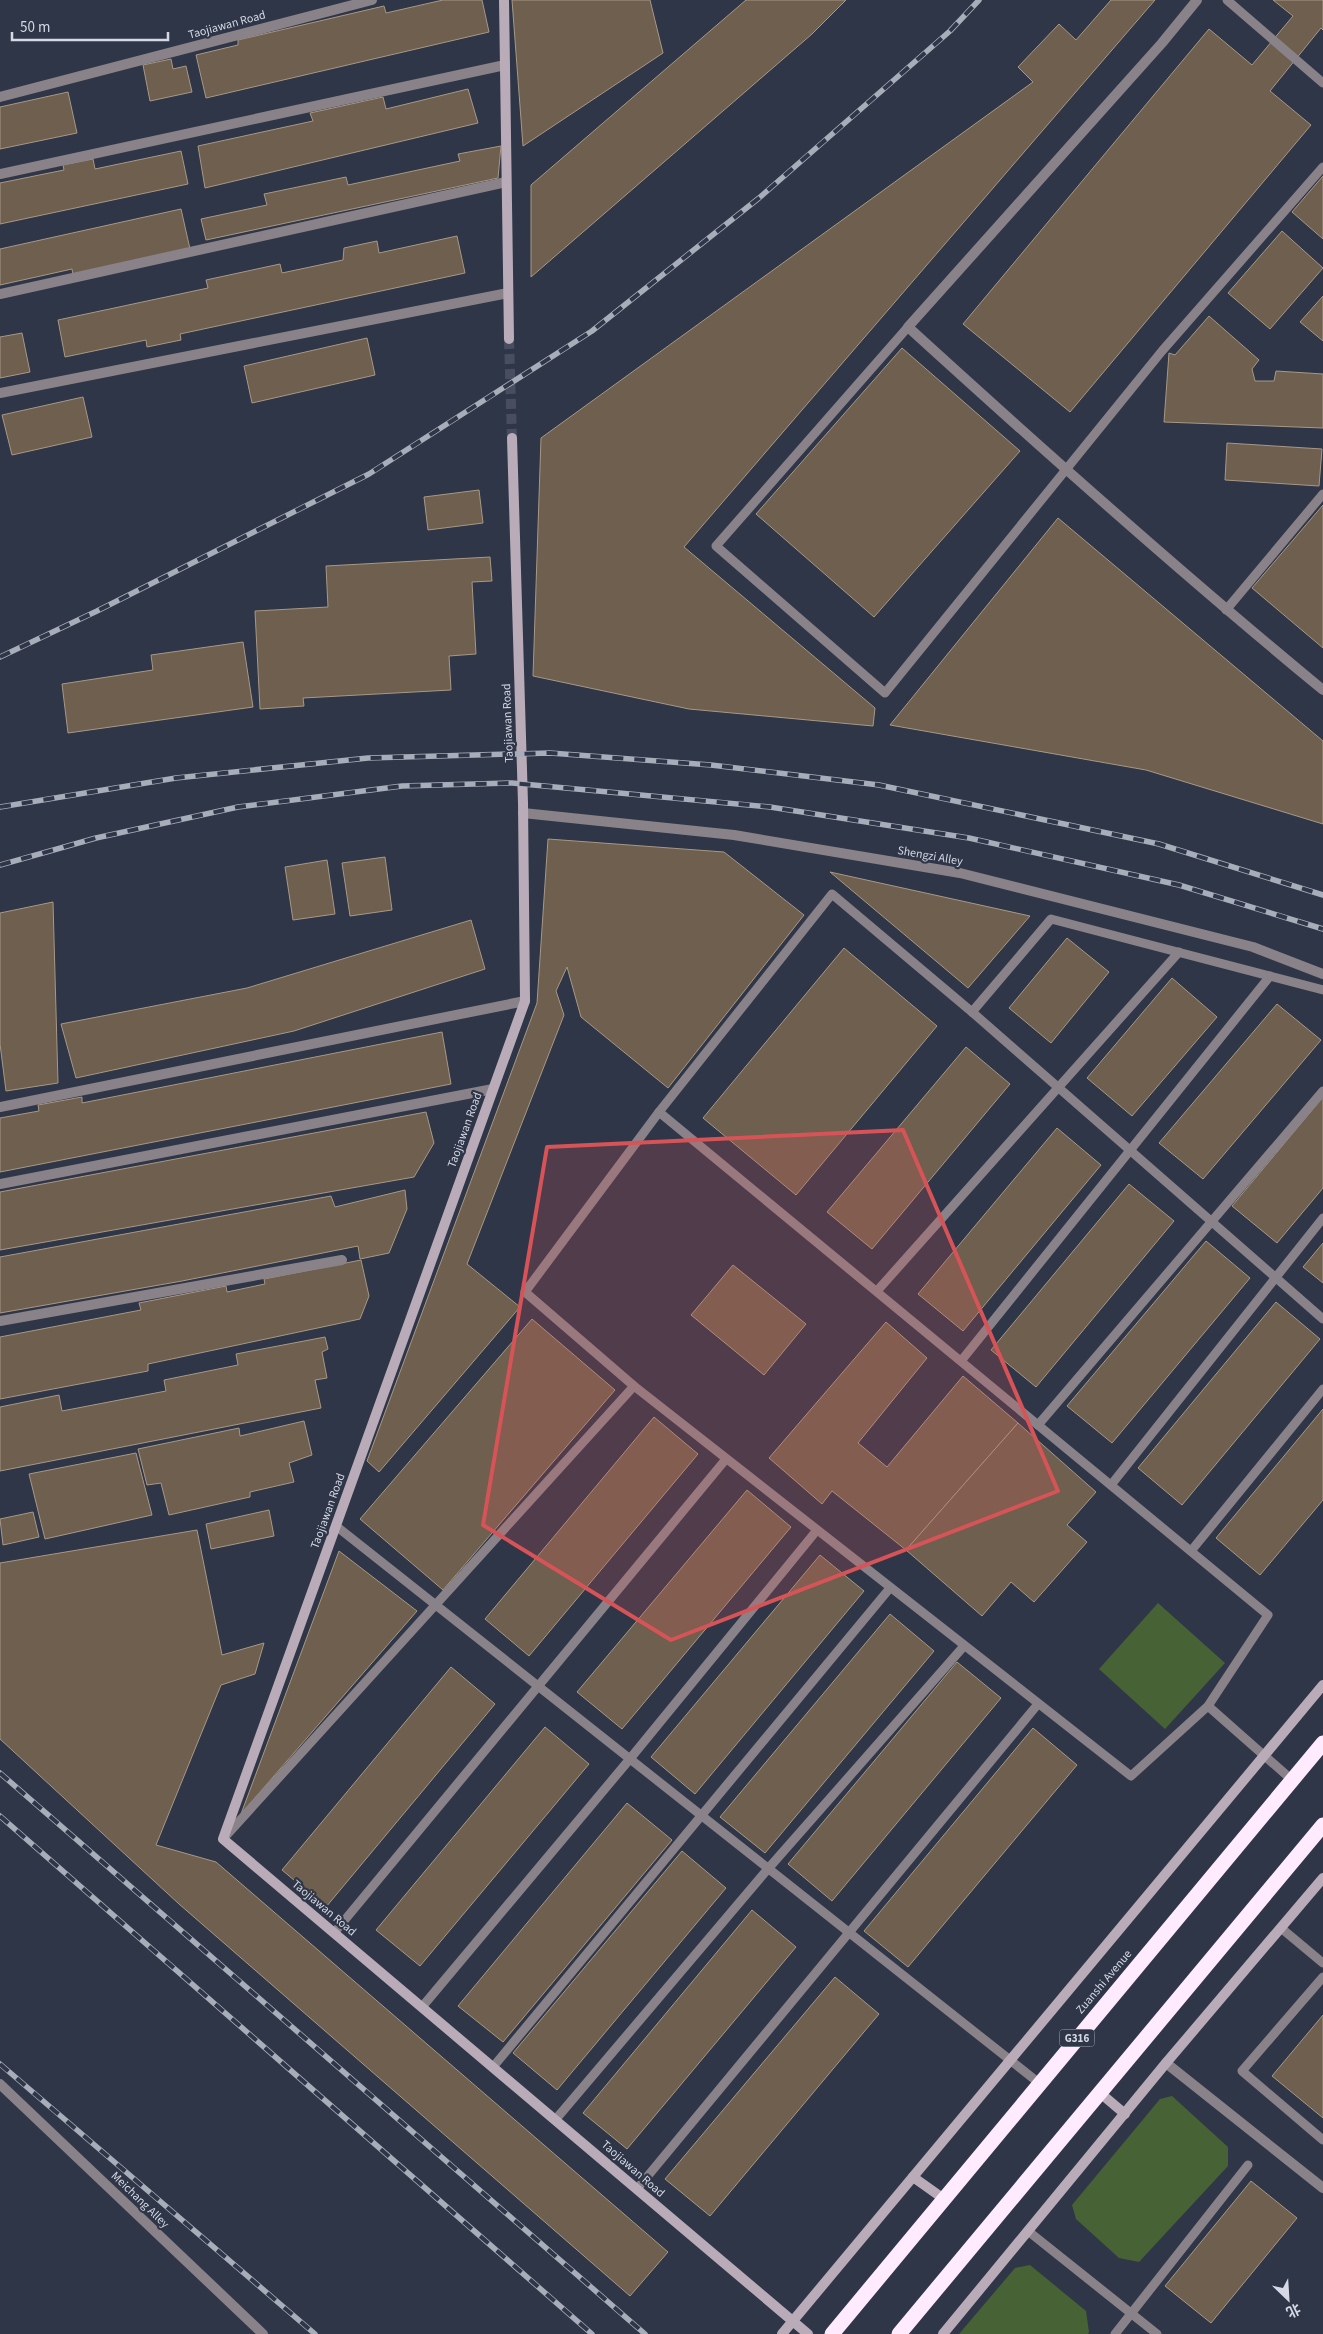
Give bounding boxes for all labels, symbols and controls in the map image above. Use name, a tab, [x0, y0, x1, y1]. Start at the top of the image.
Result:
street label: Taojiawan Road	[186, 7, 268, 43]
scale bar	[12, 10, 169, 42]
text: 50 m	[20, 17, 50, 38]
street label: Taojiawan Road	[498, 683, 518, 763]
street label: Shengzi Alley	[896, 842, 964, 870]
street label: Taojiawan Road	[443, 1090, 487, 1170]
street label: Taojiawan Road	[306, 1471, 350, 1551]
street label: Taojiawan Road	[288, 1876, 360, 1940]
street label: Zuanshi Avenue	[1072, 1946, 1136, 2018]
road number: G316	[1060, 2030, 1094, 2046]
street label: Taojiawan Road	[597, 2137, 669, 2201]
street label: Meichang Alley	[107, 2168, 173, 2232]
north arrow	[1263, 2274, 1313, 2324]
text: 北	[1283, 2298, 1304, 2322]

